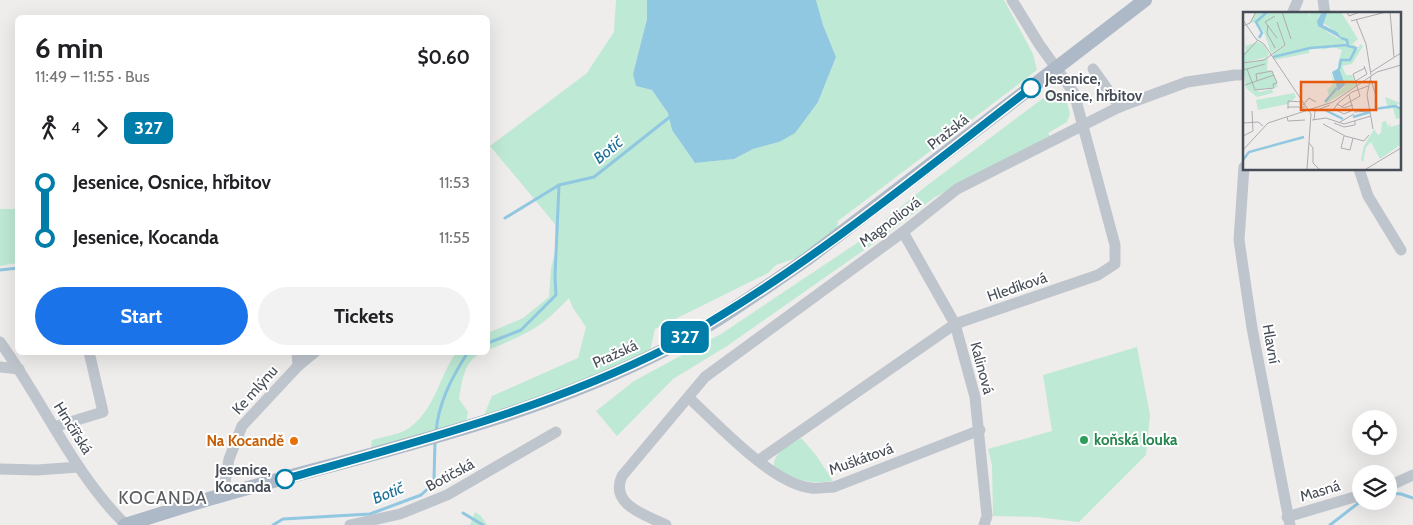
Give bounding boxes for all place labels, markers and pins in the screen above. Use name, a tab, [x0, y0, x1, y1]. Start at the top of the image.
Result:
place label: Jesenice, Osnice, hřbitov	[1044, 70, 1143, 105]
marker: Jesenice, Osnice, hřbitov	[1021, 78, 1041, 98]
place label: koňská louka	[1094, 431, 1178, 449]
place label: Na Kocandě	[206, 432, 284, 450]
marker: koňská louka	[1078, 434, 1090, 446]
marker: Na Kocandě	[288, 435, 300, 447]
place label: Jesenice, Kocanda	[214, 461, 272, 496]
marker: Jesenice, Kocanda	[275, 469, 295, 489]

